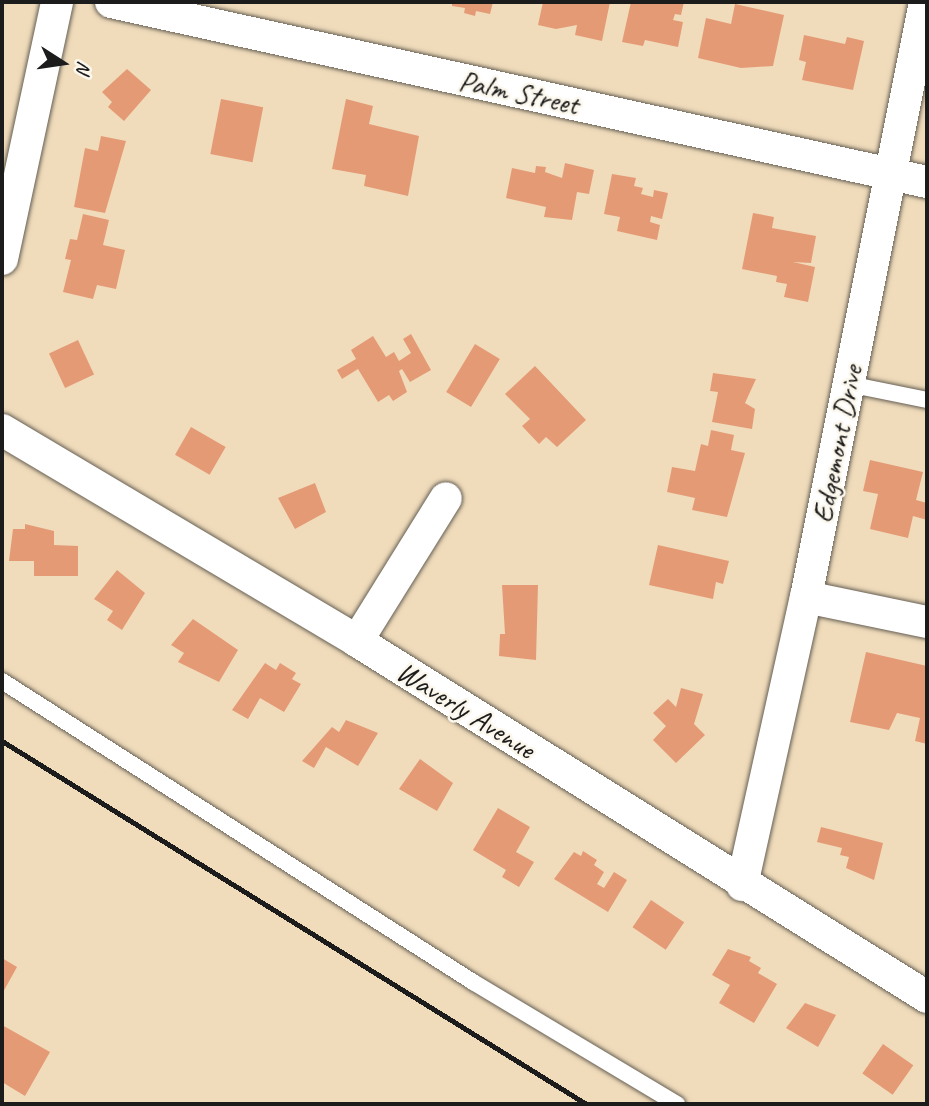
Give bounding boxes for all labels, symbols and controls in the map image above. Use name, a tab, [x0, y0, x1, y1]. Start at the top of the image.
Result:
north arrow	[28, 28, 98, 98]
text: N	[71, 59, 97, 76]
street label: Palm Street	[456, 62, 582, 122]
street label: Edgemont Drive	[804, 362, 870, 526]
street label: Waverly Avenue	[390, 653, 542, 767]

